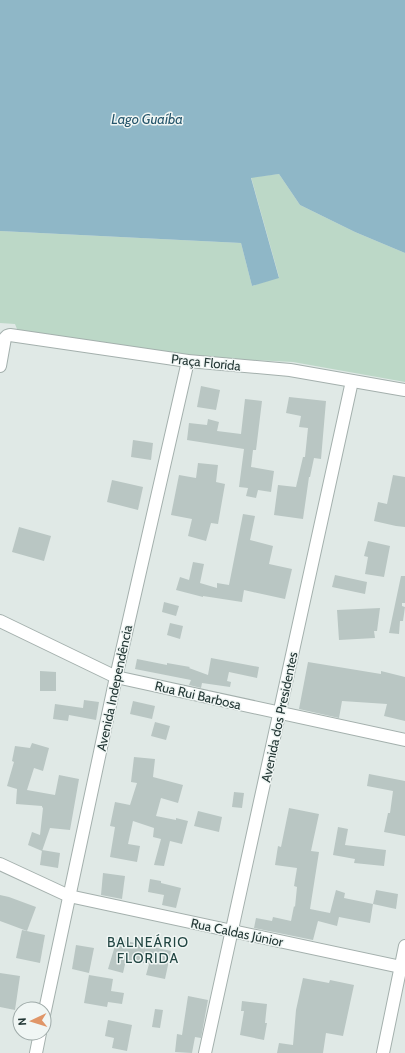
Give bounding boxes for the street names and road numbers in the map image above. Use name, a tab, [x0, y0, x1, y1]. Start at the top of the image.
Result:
street label: Praça Florida	[170, 350, 242, 374]
street label: Avenida Independência	[93, 623, 135, 752]
street label: Avenida dos Presidentes	[257, 650, 301, 784]
street label: Rua Rui Barbosa	[153, 677, 243, 713]
street label: Rua Caldas Júnior	[189, 914, 285, 950]

